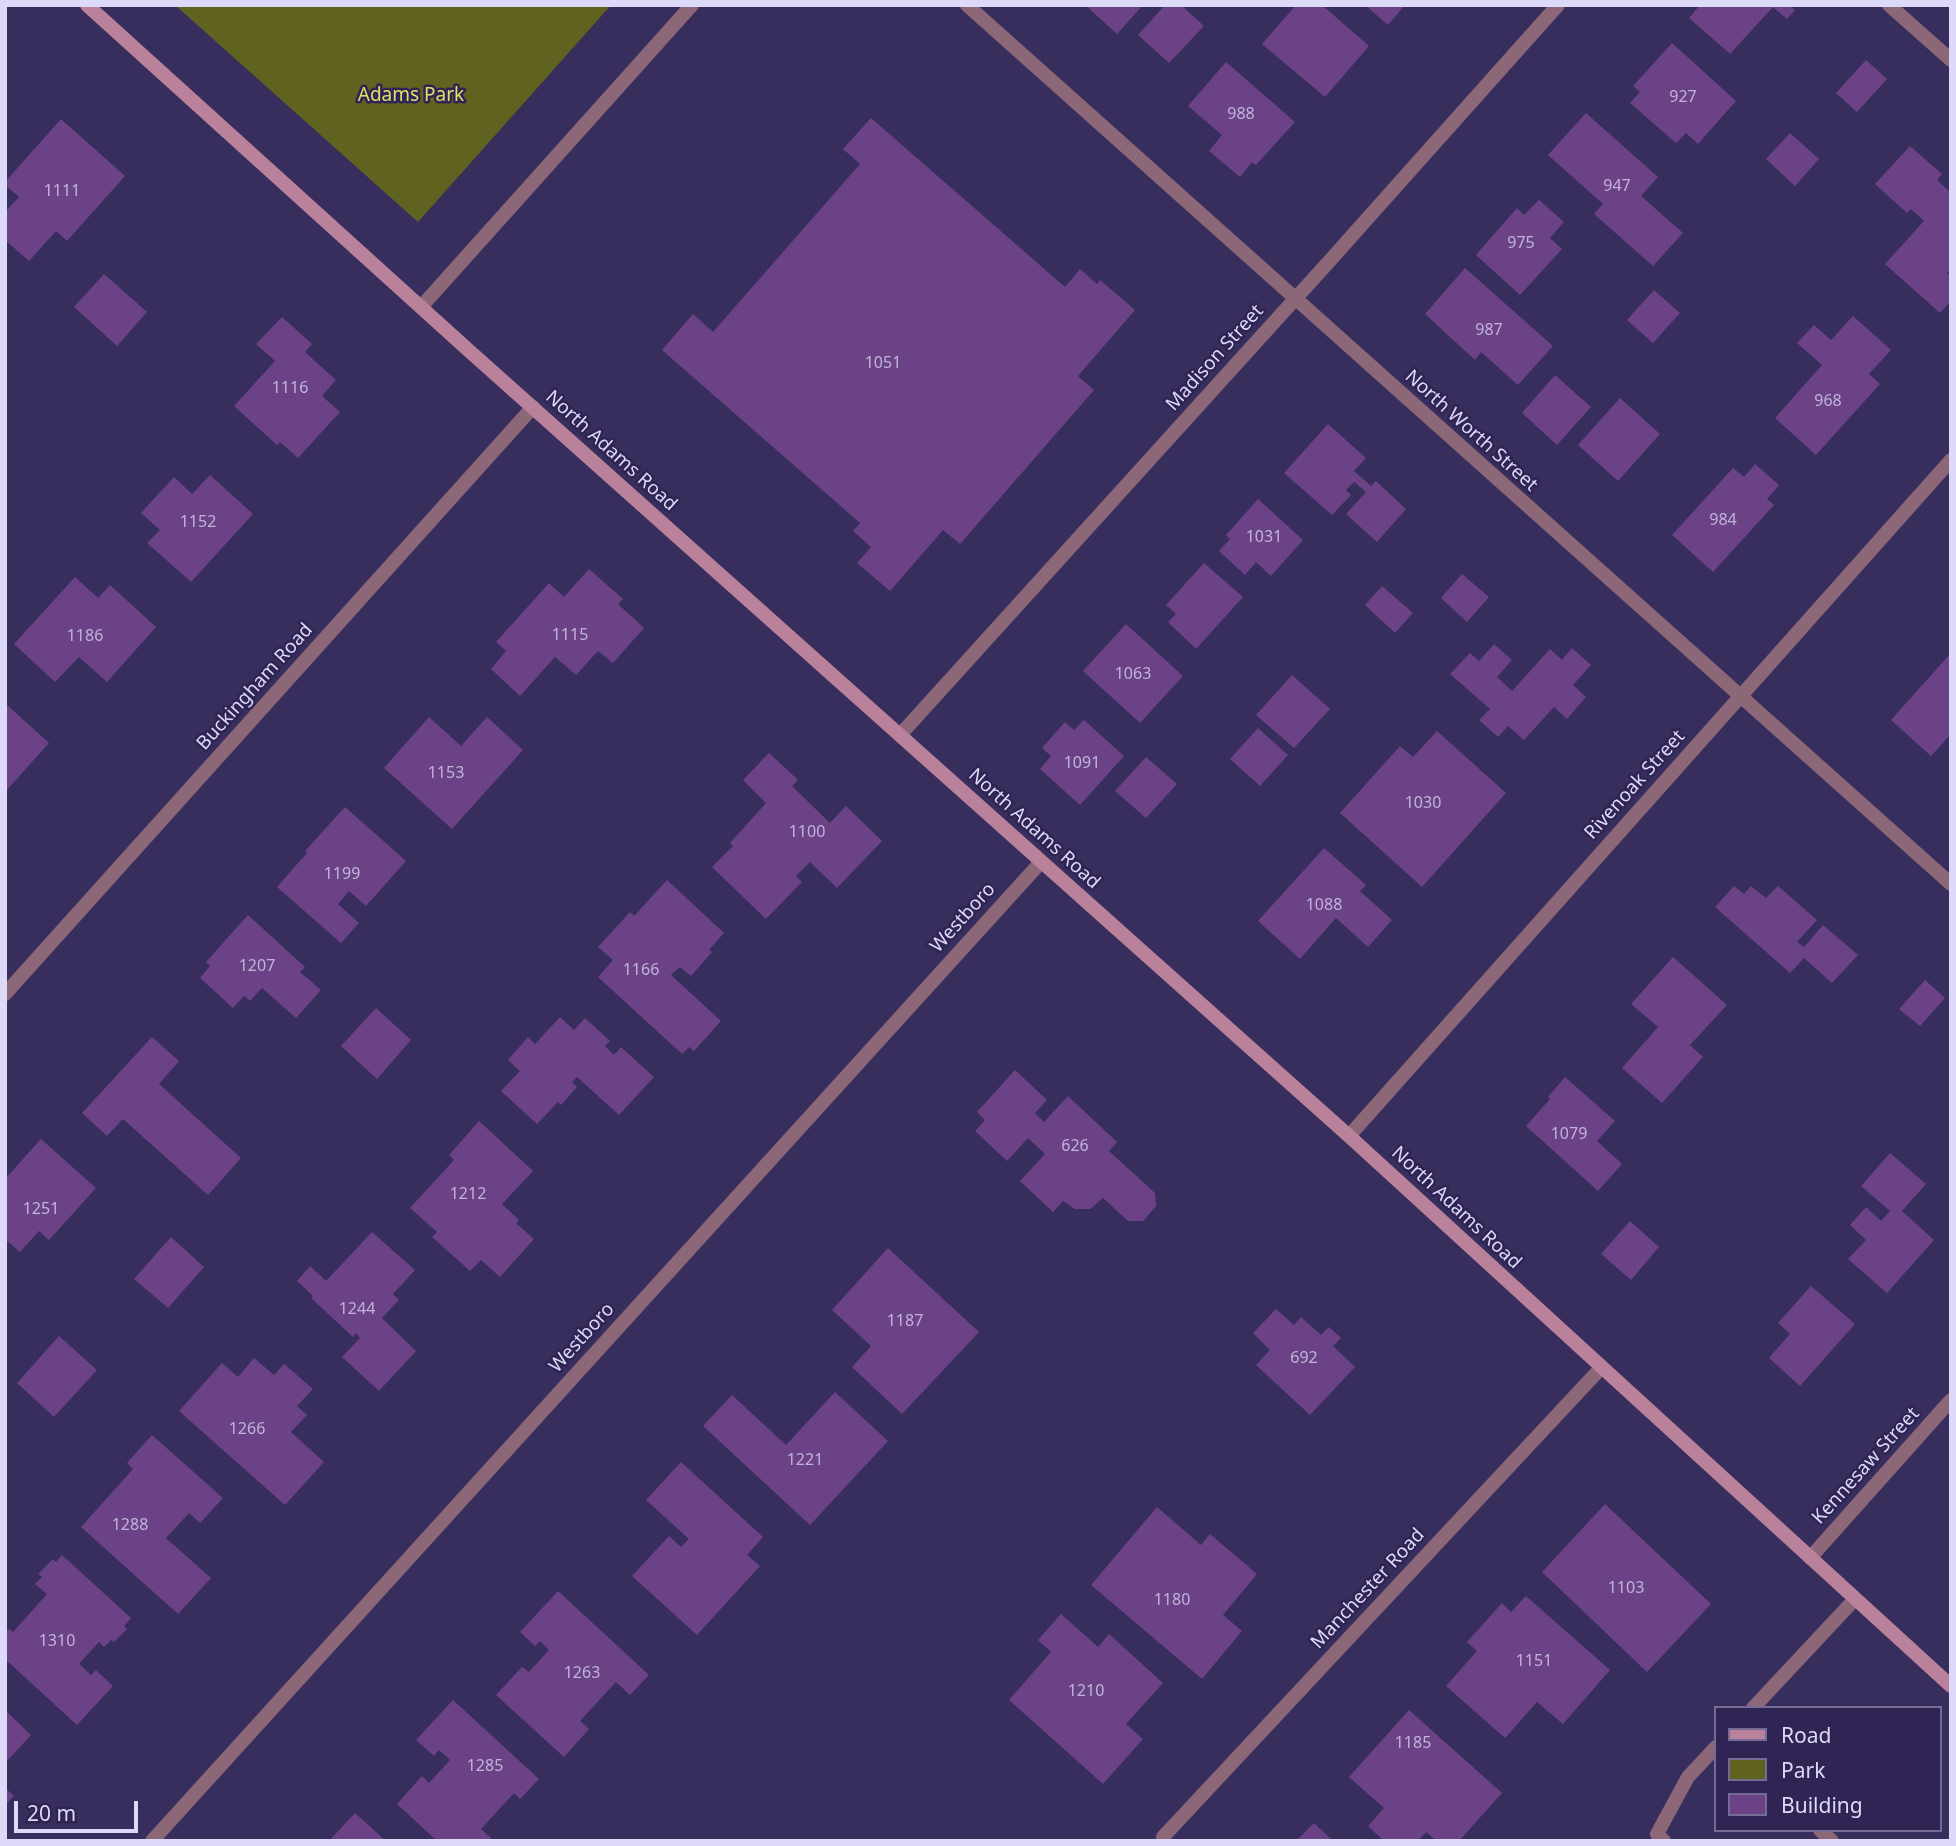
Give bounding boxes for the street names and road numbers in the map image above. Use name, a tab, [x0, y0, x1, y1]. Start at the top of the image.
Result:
street label: Madison Street	[1161, 300, 1269, 416]
street label: North Worth Street	[1400, 365, 1542, 497]
street label: North Adams Road	[540, 386, 682, 516]
street label: Buckingham Road	[192, 619, 318, 755]
street label: Rivenoak Street	[1580, 726, 1690, 844]
street label: North Adams Road	[963, 764, 1105, 894]
street label: Westboro	[926, 878, 1000, 958]
street label: North Adams Road	[1386, 1142, 1526, 1274]
street label: Westboro	[545, 1298, 619, 1378]
street label: Kennesaw Street	[1808, 1403, 1924, 1529]
street label: Manchester Road	[1306, 1524, 1430, 1654]

